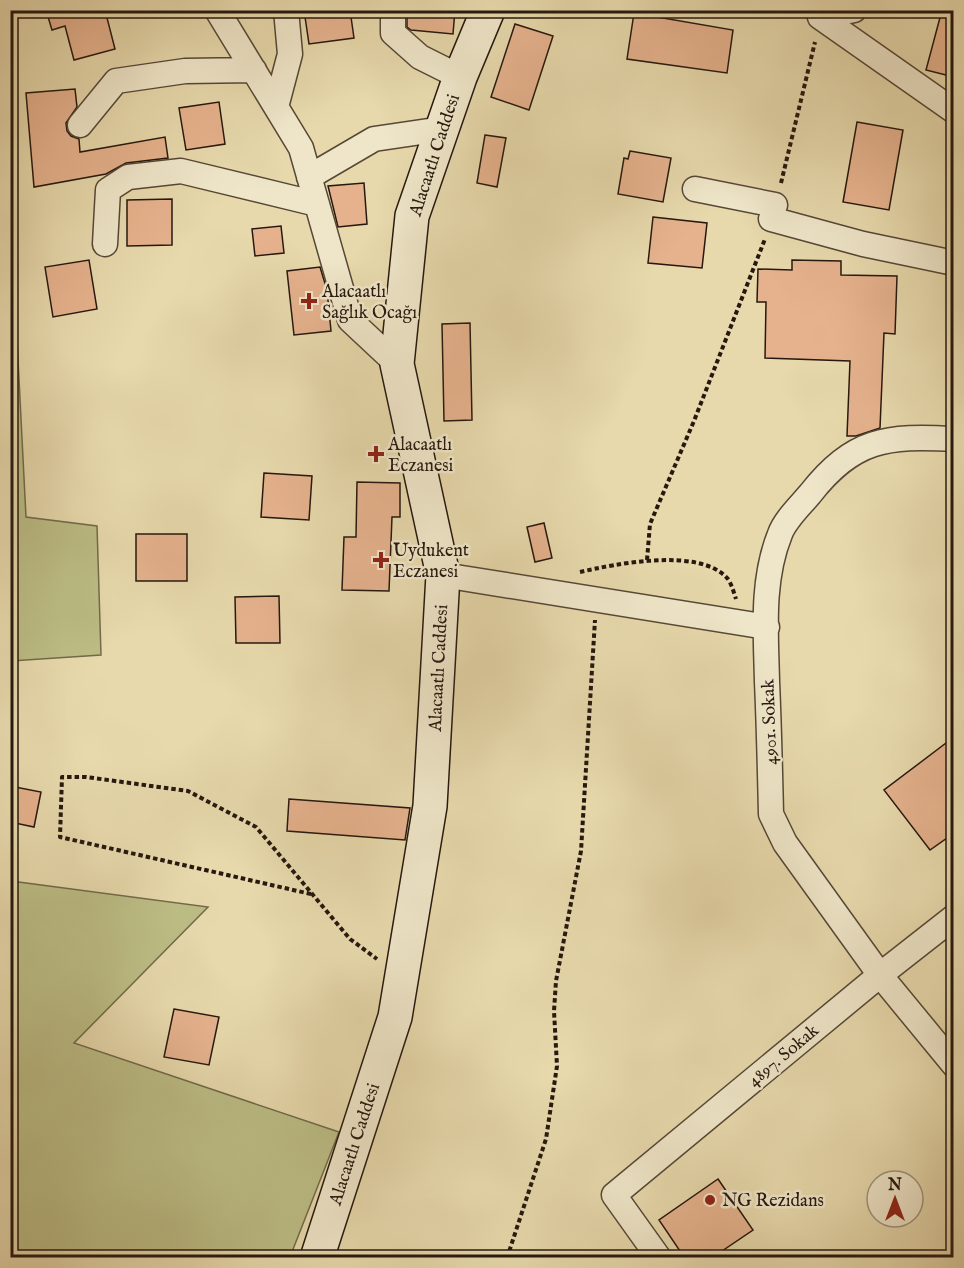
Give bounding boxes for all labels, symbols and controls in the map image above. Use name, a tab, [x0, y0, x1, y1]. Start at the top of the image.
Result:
street label: Alacaatlı Caddesi	[405, 91, 466, 220]
place label: Alacaatlı Sağlık Ocağı	[321, 281, 417, 325]
marker: Alacaatlı Sağlık Ocağı	[300, 292, 318, 310]
place label: Alacaatlı Eczanesi	[387, 434, 453, 478]
marker: Alacaatlı Eczanesi	[369, 447, 383, 461]
place label: Uydukent Eczanesi	[393, 540, 469, 584]
marker: Uydukent Eczanesi	[374, 553, 388, 567]
street label: Alacaatlı Caddesi	[425, 604, 454, 733]
street label: 4901. Sokak	[757, 678, 783, 765]
street label: 4897. Sokak	[744, 1020, 825, 1093]
street label: Alacaatlı Caddesi	[325, 1080, 386, 1209]
north arrow	[865, 1169, 925, 1229]
text: N	[887, 1176, 902, 1196]
place label: NG Rezidans	[722, 1190, 824, 1213]
marker: NG Rezidans	[703, 1193, 717, 1207]

